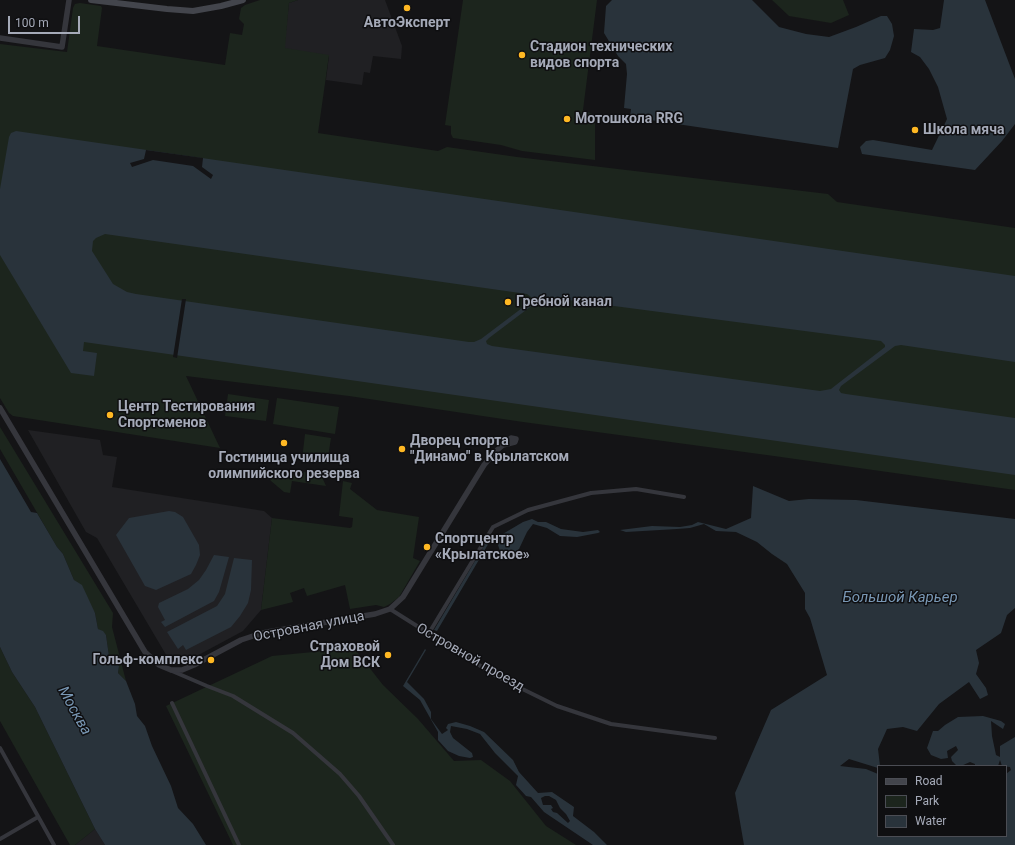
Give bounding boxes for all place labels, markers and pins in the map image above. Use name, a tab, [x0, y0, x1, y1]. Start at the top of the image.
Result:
marker: АвтоЭксперт	[402, 3, 412, 13]
place label: АвтоЭксперт	[364, 15, 450, 31]
place label: Стадион технических видов спорта	[530, 39, 672, 72]
marker: Стадион технических видов спорта	[517, 50, 527, 60]
place label: Мотошкола RRG	[575, 111, 683, 127]
marker: Мотошкола RRG	[562, 114, 572, 124]
place label: Школа мяча	[923, 122, 1004, 138]
marker: Школа мяча	[910, 125, 920, 135]
place label: Гребной канал	[516, 294, 612, 310]
marker: Гребной канал	[503, 297, 513, 307]
place label: Центр Тестирования Спортсменов	[118, 399, 255, 432]
marker: Центр Тестирования Спортсменов	[105, 410, 115, 420]
place label: Дворец спорта "Динамо" в Крылатском	[410, 433, 569, 466]
marker: Гостиница училища олимпийского резерва	[279, 438, 289, 448]
marker: Дворец спорта "Динамо" в Крылатском	[397, 444, 407, 454]
place label: Гостиница училища олимпийского резерва	[208, 450, 360, 482]
place label: Спортцентр «Крылатское»	[435, 531, 530, 564]
marker: Спортцентр «Крылатское»	[422, 542, 432, 552]
place label: Страховой Дом ВСК	[310, 639, 380, 672]
marker: Страховой Дом ВСК	[383, 650, 393, 660]
place label: Гольф-комплекс	[92, 652, 203, 668]
marker: Гольф-комплекс	[206, 655, 216, 665]

